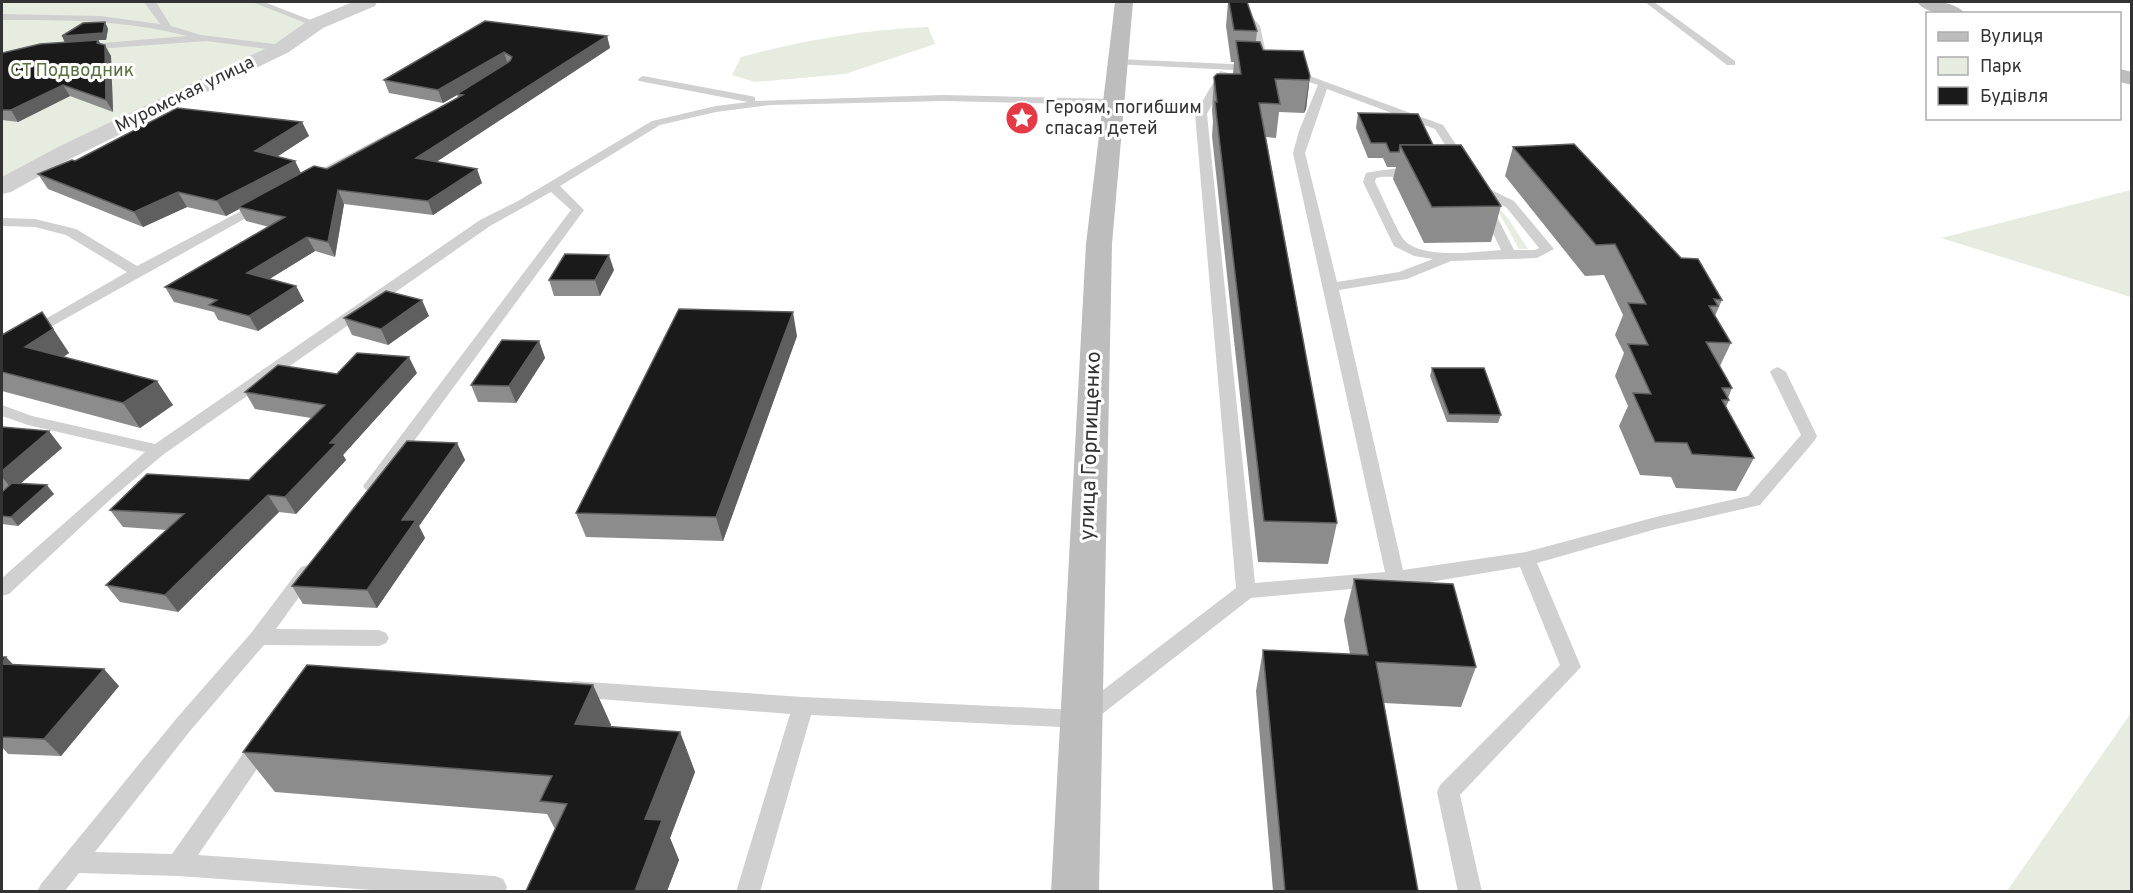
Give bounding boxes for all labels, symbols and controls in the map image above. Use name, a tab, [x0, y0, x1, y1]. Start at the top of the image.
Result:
legend	[1926, 12, 2121, 120]
text: Вулиця	[1980, 26, 2043, 49]
street label: Муромская улица	[112, 51, 258, 139]
text: Парк	[1980, 56, 2022, 79]
park label: СТ Подводник	[10, 60, 134, 83]
text: Будівля	[1980, 86, 2048, 109]
place label: Героям, погибшим спасая детей	[1045, 97, 1202, 141]
place icon: Героям, погибшим спасая детей	[1004, 100, 1040, 136]
street label: улица Горпищенко	[1074, 351, 1108, 541]

